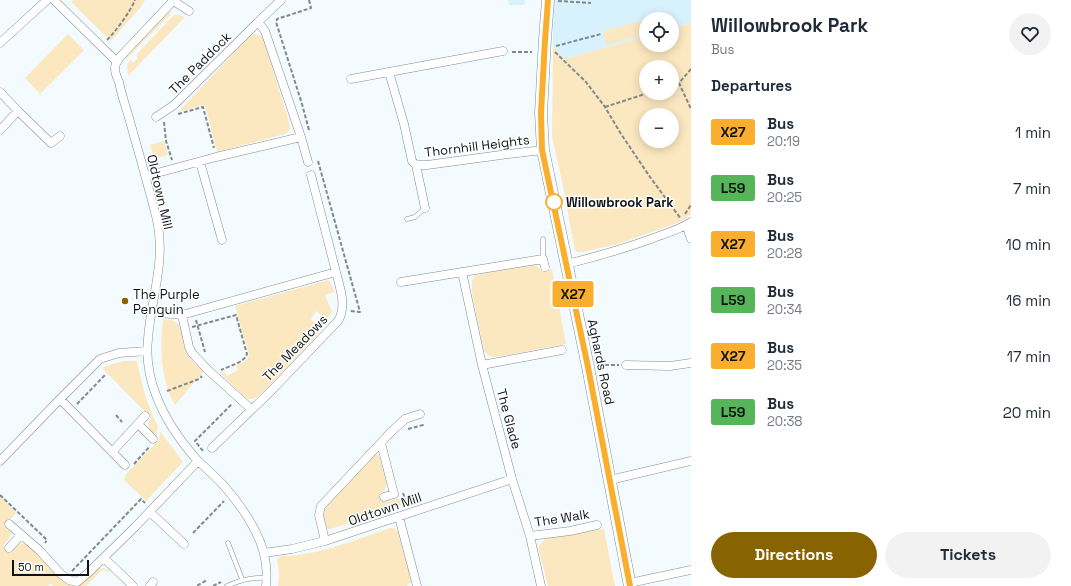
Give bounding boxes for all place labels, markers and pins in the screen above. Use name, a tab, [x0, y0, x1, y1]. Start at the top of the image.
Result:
marker: Willowbrook Park	[545, 193, 563, 211]
place label: Willowbrook Park	[566, 194, 674, 211]
place label: The Purple Penguin	[133, 286, 200, 318]
marker: The Purple Penguin	[120, 296, 130, 306]

